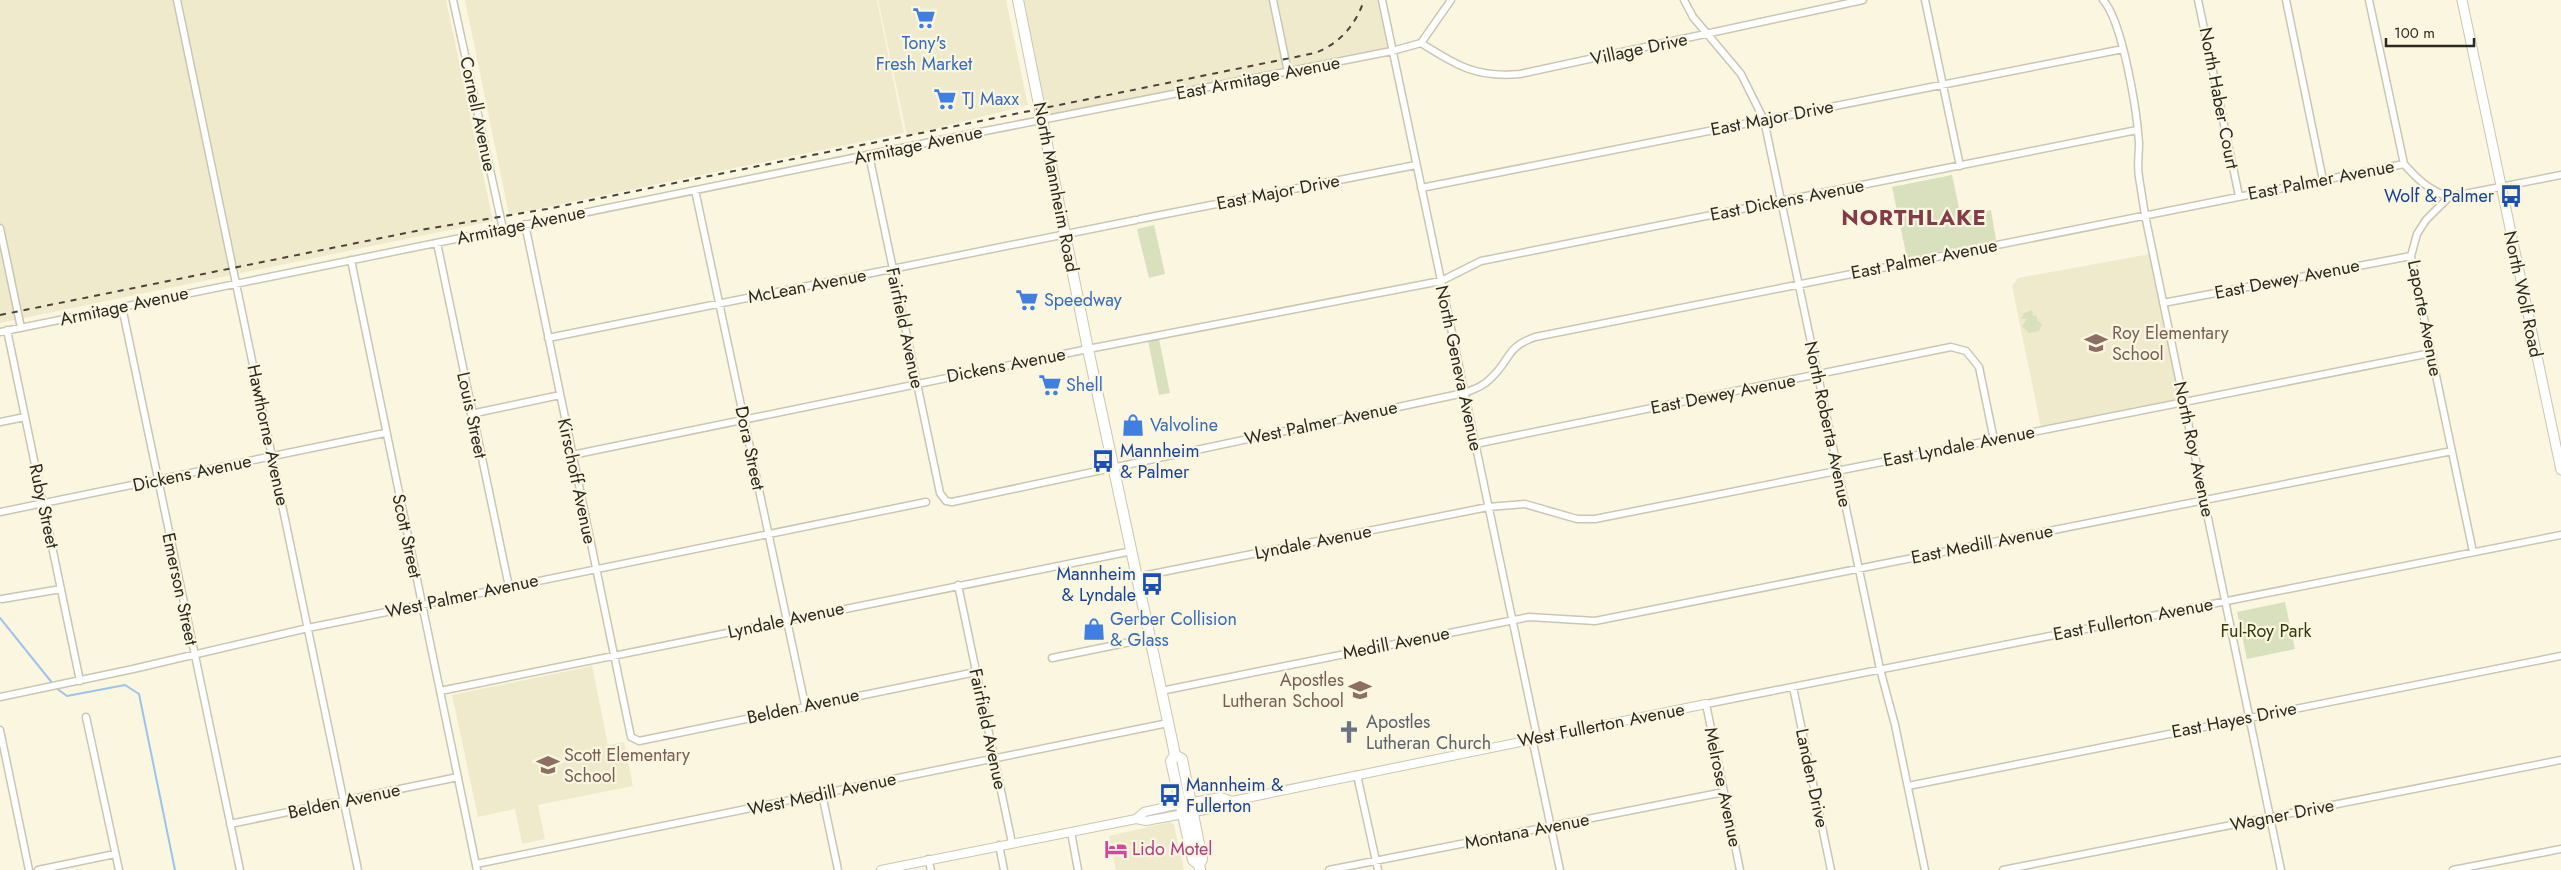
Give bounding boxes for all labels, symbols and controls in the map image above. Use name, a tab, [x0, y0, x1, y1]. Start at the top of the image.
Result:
supermarket icon: Tony's Fresh Market	[911, 5, 937, 31]
scale bar	[2386, 15, 2474, 47]
text: 100 m	[2394, 22, 2435, 44]
street label: North Haber Court	[2193, 25, 2246, 172]
street label: Village Drive	[1588, 26, 1690, 72]
place label: Tony's Fresh Market	[876, 30, 973, 77]
street label: East Armitage Avenue	[1174, 49, 1342, 107]
street label: Cornell Avenue	[453, 54, 503, 174]
supermarket icon: TJ Maxx	[932, 86, 958, 112]
place label: TJ Maxx	[962, 86, 1019, 112]
street label: East Major Drive	[1708, 93, 1836, 143]
street label: North Mannheim Road	[1027, 100, 1085, 274]
street label: Armitage Avenue	[851, 119, 985, 171]
street label: East Palmer Avenue	[2246, 153, 2396, 207]
street label: East Major Drive	[1214, 167, 1342, 217]
street label: East Dickens Avenue	[1708, 172, 1866, 228]
place label: Wolf & Palmer	[2384, 183, 2495, 209]
bus stop icon: Wolf & Palmer	[2498, 183, 2524, 209]
street label: Armitage Avenue	[454, 199, 588, 251]
district label: NORTHLAKE	[1841, 201, 1987, 233]
street label: North Wolf Road	[2497, 228, 2549, 360]
street label: East Palmer Avenue	[1849, 232, 1999, 286]
street label: East Dewey Avenue	[2212, 252, 2362, 306]
street label: Laporte Avenue	[2401, 258, 2449, 378]
street label: McLean Avenue	[746, 262, 868, 310]
street label: Fairfield Avenue	[880, 265, 930, 391]
street label: Armitage Avenue	[57, 280, 191, 332]
street label: North Geneva Avenue	[1429, 283, 1489, 453]
supermarket icon: Speedway	[1014, 287, 1040, 313]
place label: Speedway	[1044, 287, 1122, 313]
place label: Roy Elementary School	[2112, 320, 2229, 367]
school or university icon: Roy Elementary School	[2083, 330, 2109, 356]
street label: North Roberta Avenue	[1798, 339, 1858, 509]
street label: Dickens Avenue	[944, 341, 1068, 389]
street label: Hawthorne Avenue	[240, 362, 296, 508]
street label: East Dewey Avenue	[1648, 367, 1798, 421]
street label: Louis Street	[450, 369, 494, 461]
supermarket icon: Shell	[1037, 372, 1063, 398]
place label: Shell	[1066, 372, 1103, 398]
street label: North Roy Avenue	[2167, 379, 2221, 519]
street label: West Palmer Avenue	[1242, 394, 1400, 452]
street label: Dora Street	[728, 404, 772, 493]
shop icon: Valvoline	[1120, 412, 1146, 438]
place label: Valvoline	[1150, 412, 1218, 438]
street label: Kirschoff Avenue	[551, 416, 603, 546]
street label: East Lyndale Avenue	[1881, 419, 2037, 473]
place label: Mannheim & Palmer	[1120, 438, 1200, 485]
street label: Dickens Avenue	[130, 448, 254, 498]
bus stop icon: Mannheim & Palmer	[1090, 448, 1116, 474]
street label: Ruby Street	[22, 461, 66, 551]
street label: Scott Street	[385, 492, 429, 581]
street label: East Medill Avenue	[1909, 517, 2055, 571]
street label: Lyndale Avenue	[1252, 518, 1374, 566]
street label: Emerson Street	[155, 530, 205, 648]
place label: Mannheim & Lyndale	[1056, 561, 1136, 608]
street label: West Palmer Avenue	[383, 567, 541, 625]
bus stop icon: Mannheim & Lyndale	[1139, 571, 1165, 597]
street label: East Fullerton Avenue	[2051, 591, 2215, 647]
street label: Lyndale Avenue	[725, 595, 847, 645]
place label: Gerber Collision & Glass	[1110, 606, 1237, 653]
shop icon: Gerber Collision & Glass	[1081, 616, 1107, 642]
park label: Ful-Roy Park	[2220, 618, 2312, 644]
street label: Medill Avenue	[1340, 620, 1452, 666]
street label: Fairfield Avenue	[963, 666, 1013, 792]
place label: Apostles Lutheran School	[1222, 667, 1344, 714]
school or university icon: Apostles Lutheran School	[1347, 677, 1373, 703]
street label: Belden Avenue	[745, 681, 861, 731]
street label: East Hayes Drive	[2169, 695, 2299, 745]
street label: West Fullerton Avenue	[1515, 696, 1687, 754]
place label: Apostles Lutheran Church	[1366, 709, 1491, 756]
church icon: Apostles Lutheran Church	[1336, 719, 1362, 745]
street label: Melrose Avenue	[1698, 725, 1748, 849]
street label: Landen Drive	[1789, 726, 1835, 830]
place label: Scott Elementary School	[564, 742, 690, 789]
school or university icon: Scott Elementary School	[535, 752, 561, 778]
street label: West Medill Avenue	[745, 766, 899, 822]
place label: Mannheim & Fullerton	[1186, 772, 1283, 819]
street label: Belden Avenue	[286, 776, 402, 826]
bus stop icon: Mannheim & Fullerton	[1157, 782, 1183, 808]
street label: Wagner Drive	[2228, 792, 2336, 838]
street label: Montana Avenue	[1462, 806, 1592, 856]
hotel icon: Lido Motel	[1103, 836, 1129, 862]
place label: Lido Motel	[1132, 836, 1212, 862]

